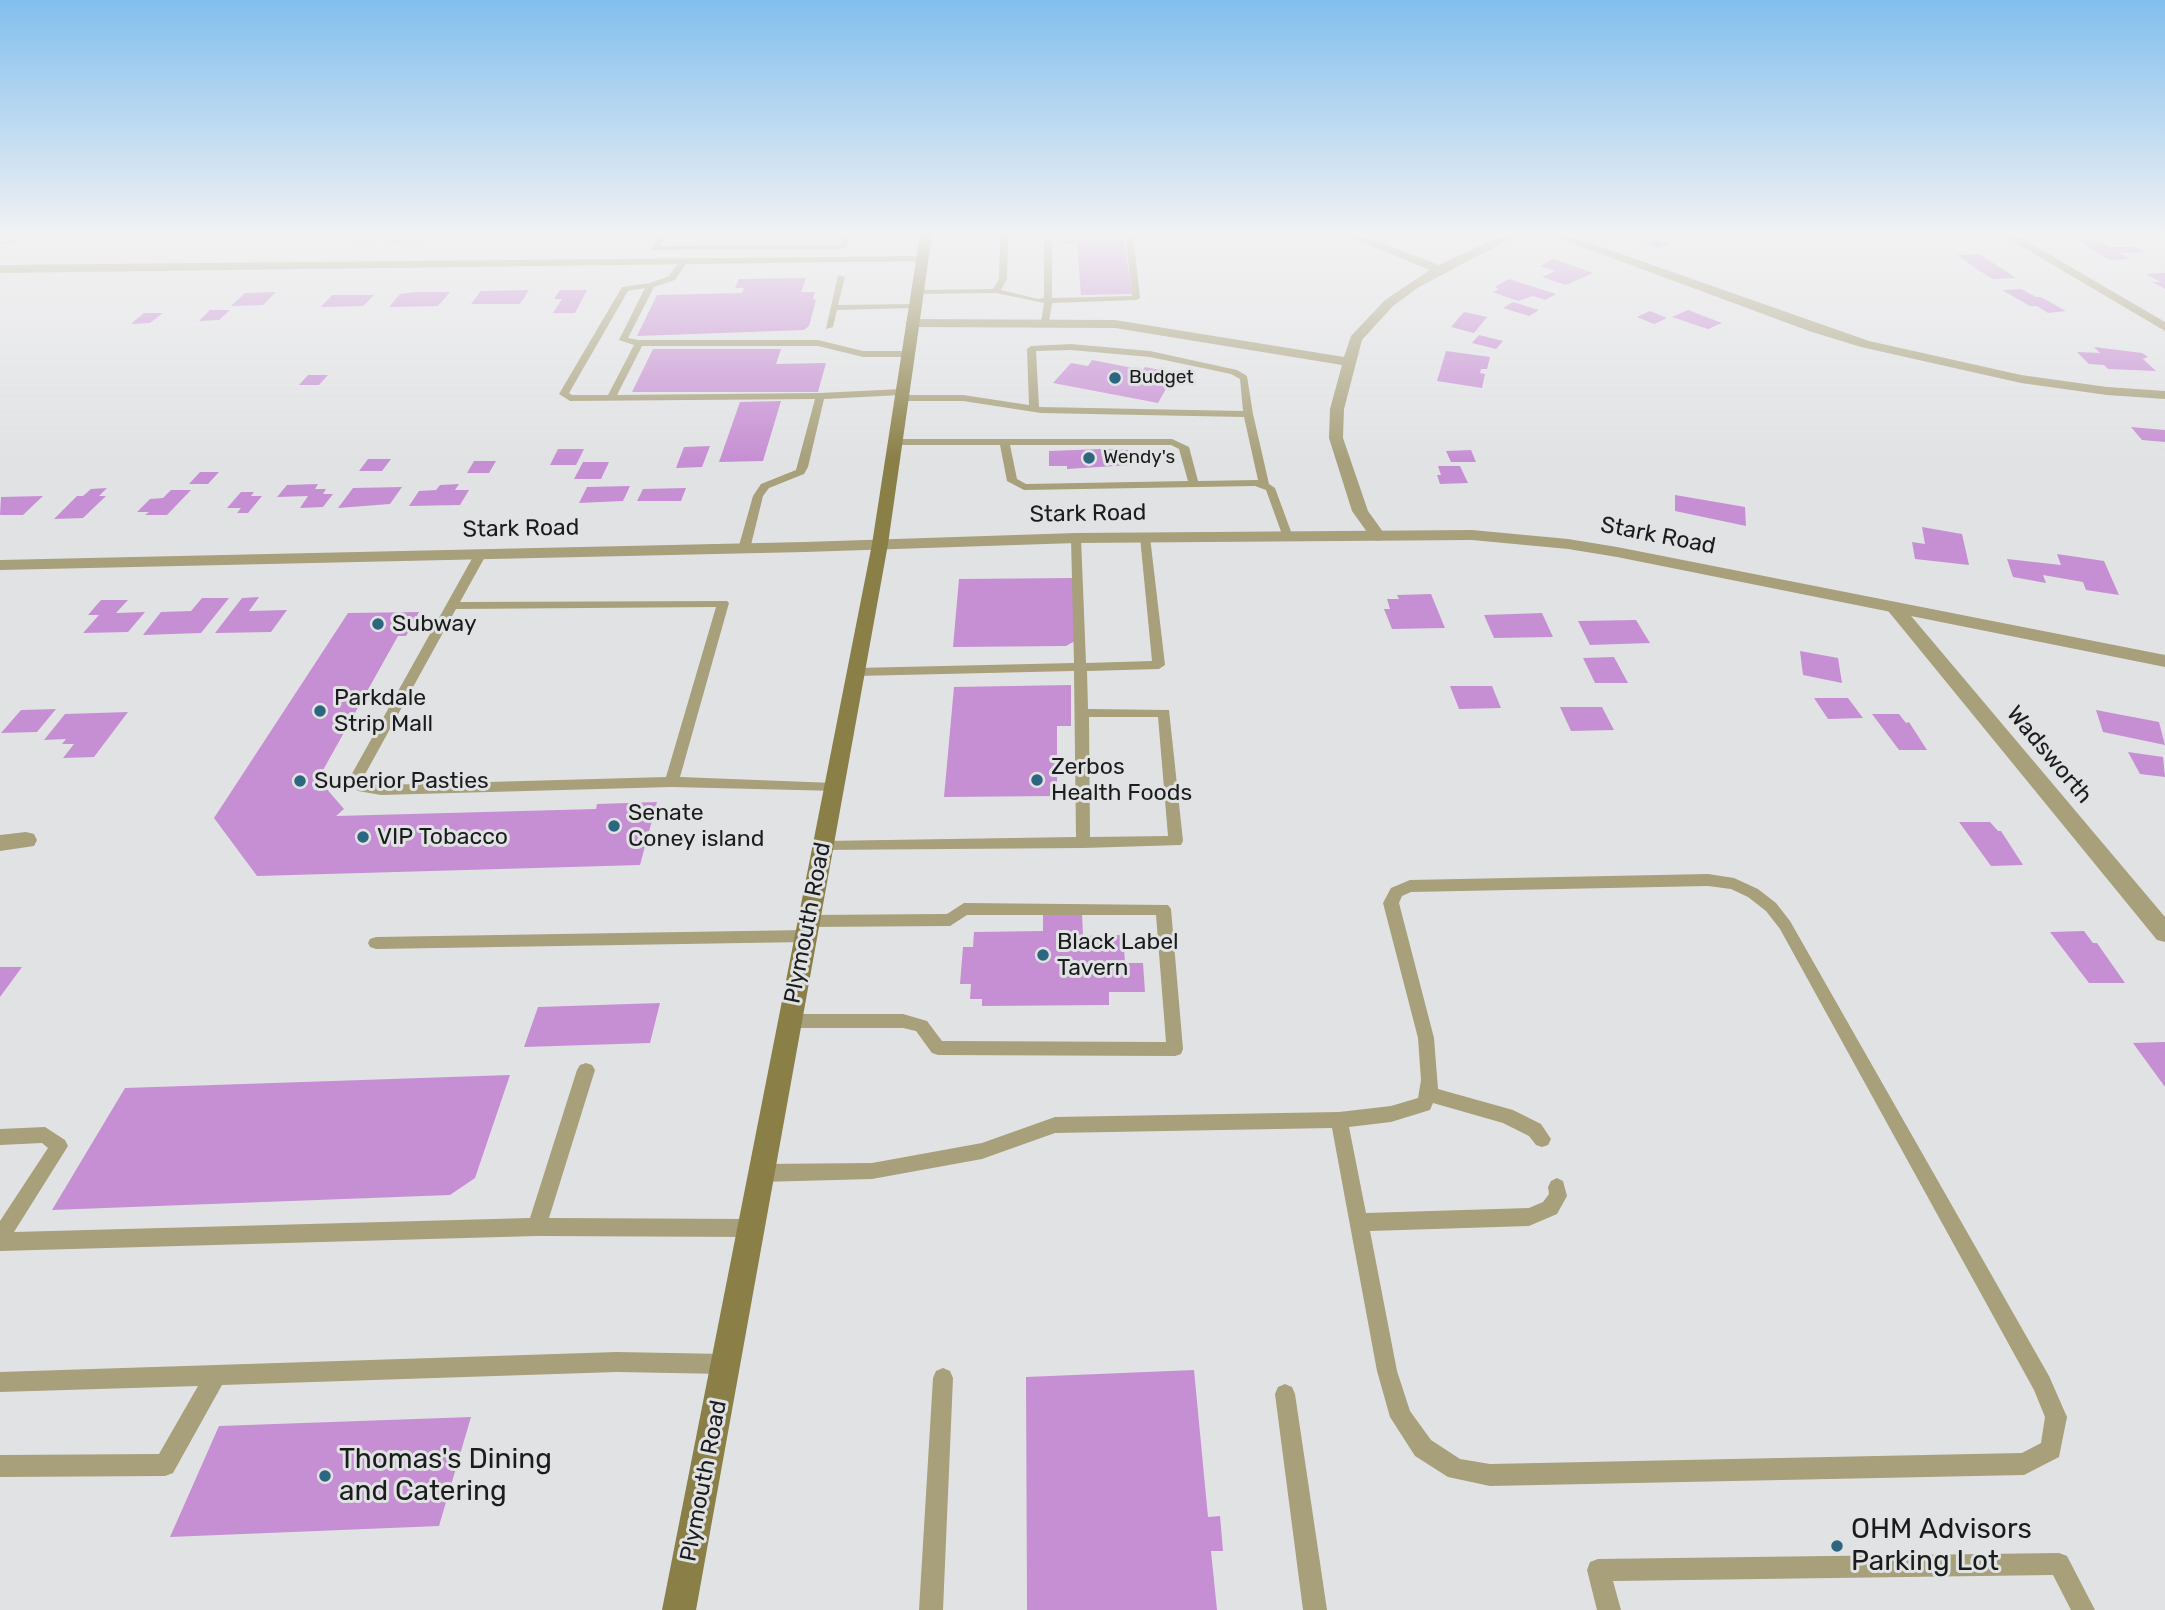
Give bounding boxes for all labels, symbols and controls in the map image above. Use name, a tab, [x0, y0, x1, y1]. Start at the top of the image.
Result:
place label: Budget	[1129, 367, 1194, 389]
marker: Budget	[1107, 370, 1123, 386]
place label: Wendy's	[1103, 447, 1175, 469]
marker: Wendy's	[1081, 450, 1097, 466]
street label: Stark Road	[1029, 499, 1147, 529]
street label: Stark Road	[1598, 511, 1718, 561]
street label: Stark Road	[462, 514, 580, 544]
place label: Subway	[392, 610, 477, 638]
marker: Subway	[370, 616, 386, 632]
place label: Parkdale Strip Mall	[334, 684, 433, 738]
street label: Wadsworth	[2000, 701, 2098, 809]
marker: Parkdale Strip Mall	[312, 703, 328, 719]
place label: Zerbos Health Foods	[1051, 753, 1192, 807]
place label: Superior Pasties	[314, 767, 489, 795]
marker: Zerbos Health Foods	[1029, 772, 1045, 788]
marker: Superior Pasties	[292, 773, 308, 789]
place label: Senate Coney island	[628, 799, 764, 853]
marker: Senate Coney island	[606, 818, 622, 834]
place label: VIP Tobacco	[377, 823, 508, 851]
marker: VIP Tobacco	[355, 829, 371, 845]
street label: Plymouth Road	[779, 840, 837, 1006]
place label: Black Label Tavern	[1057, 928, 1179, 982]
marker: Black Label Tavern	[1035, 947, 1051, 963]
street label: Plymouth Road	[675, 1398, 733, 1564]
place label: Thomas's Dining and Catering	[339, 1443, 552, 1509]
marker: Thomas's Dining and Catering	[317, 1468, 333, 1484]
place label: OHM Advisors Parking Lot	[1851, 1513, 2032, 1579]
marker: OHM Advisors Parking Lot	[1829, 1538, 1845, 1554]

